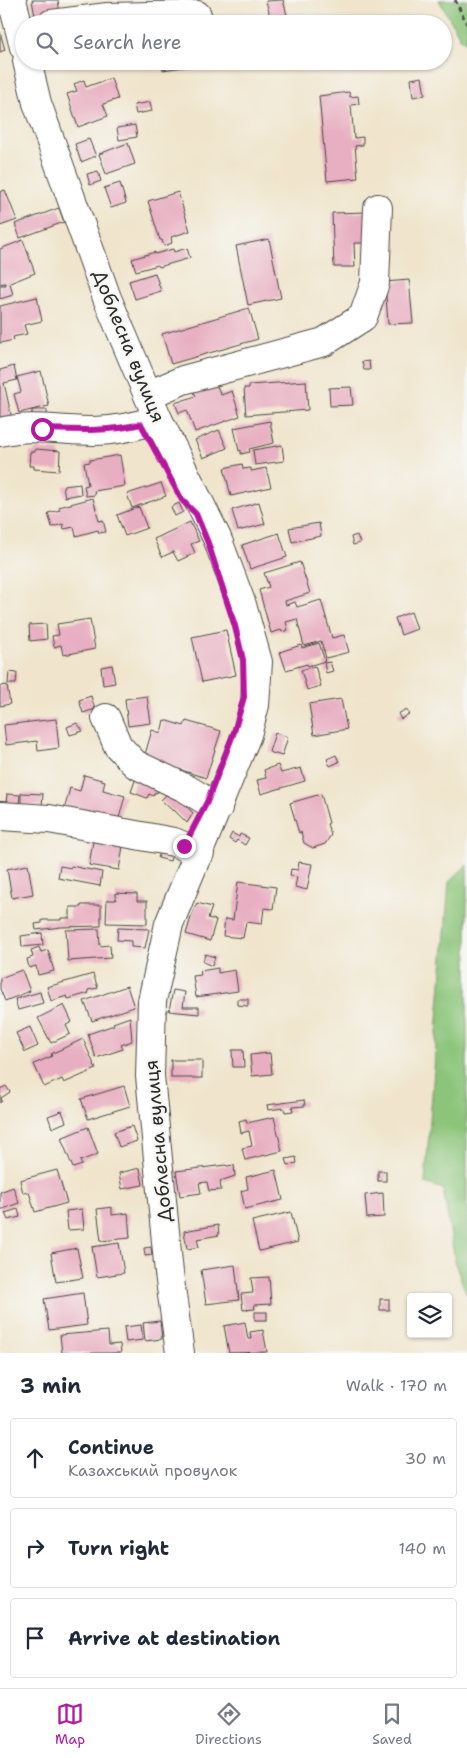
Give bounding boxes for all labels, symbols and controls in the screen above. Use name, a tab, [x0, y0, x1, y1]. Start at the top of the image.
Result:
search box	[15, 15, 452, 70]
icon: search	[33, 29, 61, 57]
text: Search here	[73, 30, 182, 55]
street label: Доблесна вулиця	[87, 266, 171, 426]
route start	[31, 418, 54, 441]
route end	[173, 835, 196, 858]
street label: Доблесна вулиця	[138, 1059, 178, 1223]
map controls	[407, 1293, 452, 1338]
button: layers	[407, 1293, 452, 1338]
text: 3 min	[20, 1372, 81, 1400]
text: Walk · 170 m	[346, 1375, 447, 1396]
text: Continue	[68, 1435, 154, 1460]
icon: ahead	[21, 1444, 49, 1472]
text: 30 m	[405, 1448, 446, 1469]
text: Казахський провулок	[68, 1460, 237, 1481]
icon: right	[21, 1534, 49, 1562]
text: Turn right	[68, 1536, 169, 1561]
text: 140 m	[399, 1538, 446, 1559]
icon: arrive	[21, 1624, 49, 1652]
text: Arrive at destination	[68, 1626, 280, 1651]
tab: Map	[55, 1700, 85, 1748]
tab: Directions	[195, 1700, 262, 1748]
tab: Saved	[372, 1700, 412, 1748]

